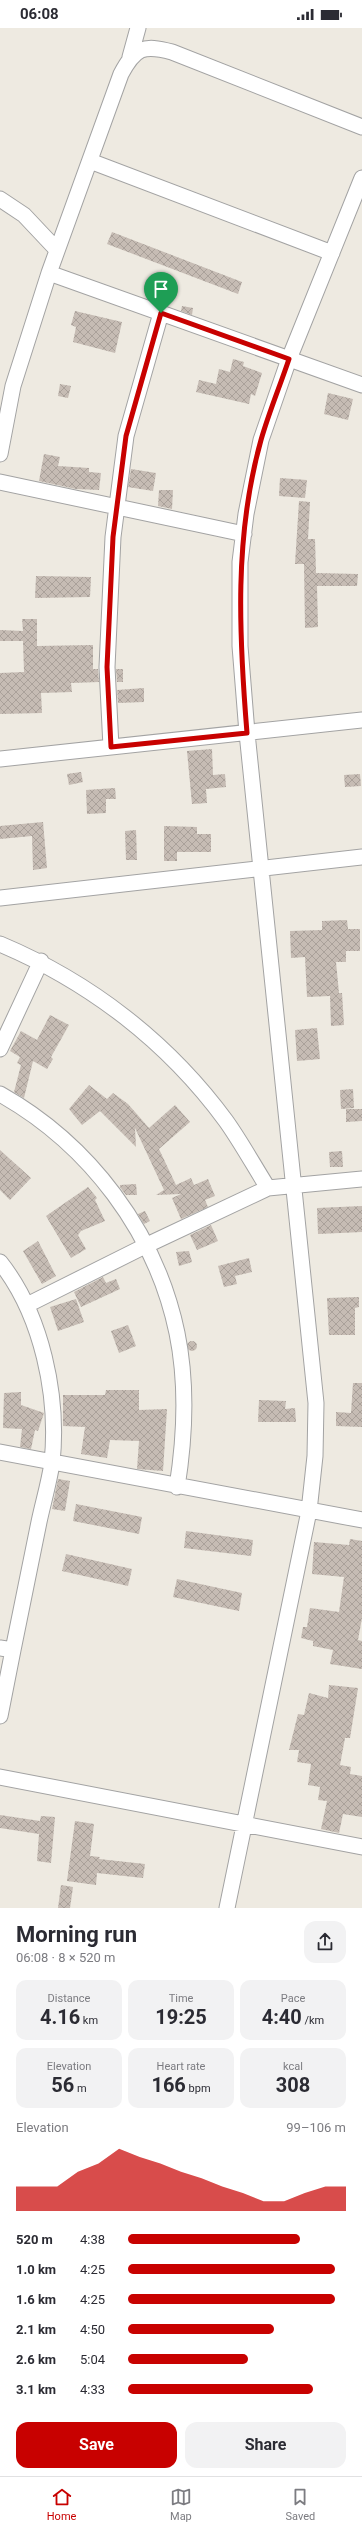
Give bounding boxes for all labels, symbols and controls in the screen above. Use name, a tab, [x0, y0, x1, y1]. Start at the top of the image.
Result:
text: 06:08	[20, 5, 59, 23]
pin	[144, 272, 178, 313]
icon: arrive	[150, 278, 172, 300]
button: share	[304, 1921, 346, 1963]
text: Morning run	[16, 1922, 137, 1947]
text: 06:08 · 8 × 520 m	[16, 1950, 115, 1965]
text: Distance	[48, 1992, 90, 2005]
text: Time	[169, 1992, 193, 2005]
text: Pace	[281, 1992, 305, 2005]
text: 4.16	[40, 2005, 80, 2029]
text: 19:25	[155, 2005, 207, 2029]
text: 4:40	[262, 2005, 302, 2029]
text: km	[80, 2014, 98, 2027]
text: /km	[302, 2014, 324, 2027]
text: Elevation	[47, 2060, 91, 2073]
text: Heart rate	[157, 2060, 205, 2073]
text: kcal	[283, 2060, 303, 2073]
text: 56	[51, 2073, 74, 2097]
text: 166	[151, 2073, 186, 2097]
text: 308	[276, 2073, 310, 2097]
text: m	[74, 2082, 87, 2095]
text: bpm	[186, 2082, 211, 2095]
text: Elevation	[16, 2120, 69, 2135]
text: 99–106 m	[286, 2120, 346, 2135]
text: 520 m	[16, 2232, 53, 2247]
text: 4:38	[80, 2232, 105, 2247]
text: 1.0 km	[16, 2262, 56, 2277]
text: 4:25	[80, 2262, 105, 2277]
text: 1.6 km	[16, 2292, 56, 2307]
text: 4:25	[80, 2292, 105, 2307]
text: 2.1 km	[16, 2322, 56, 2337]
text: 4:50	[80, 2322, 105, 2337]
text: 2.6 km	[16, 2352, 56, 2367]
text: 5:04	[80, 2352, 105, 2367]
text: 3.1 km	[16, 2382, 56, 2397]
text: 4:33	[80, 2382, 105, 2397]
button: Save	[16, 2422, 177, 2468]
button: Share	[185, 2422, 346, 2468]
tab: Home	[47, 2486, 76, 2523]
tab: Map	[170, 2486, 192, 2523]
tab: Saved	[285, 2486, 315, 2523]

